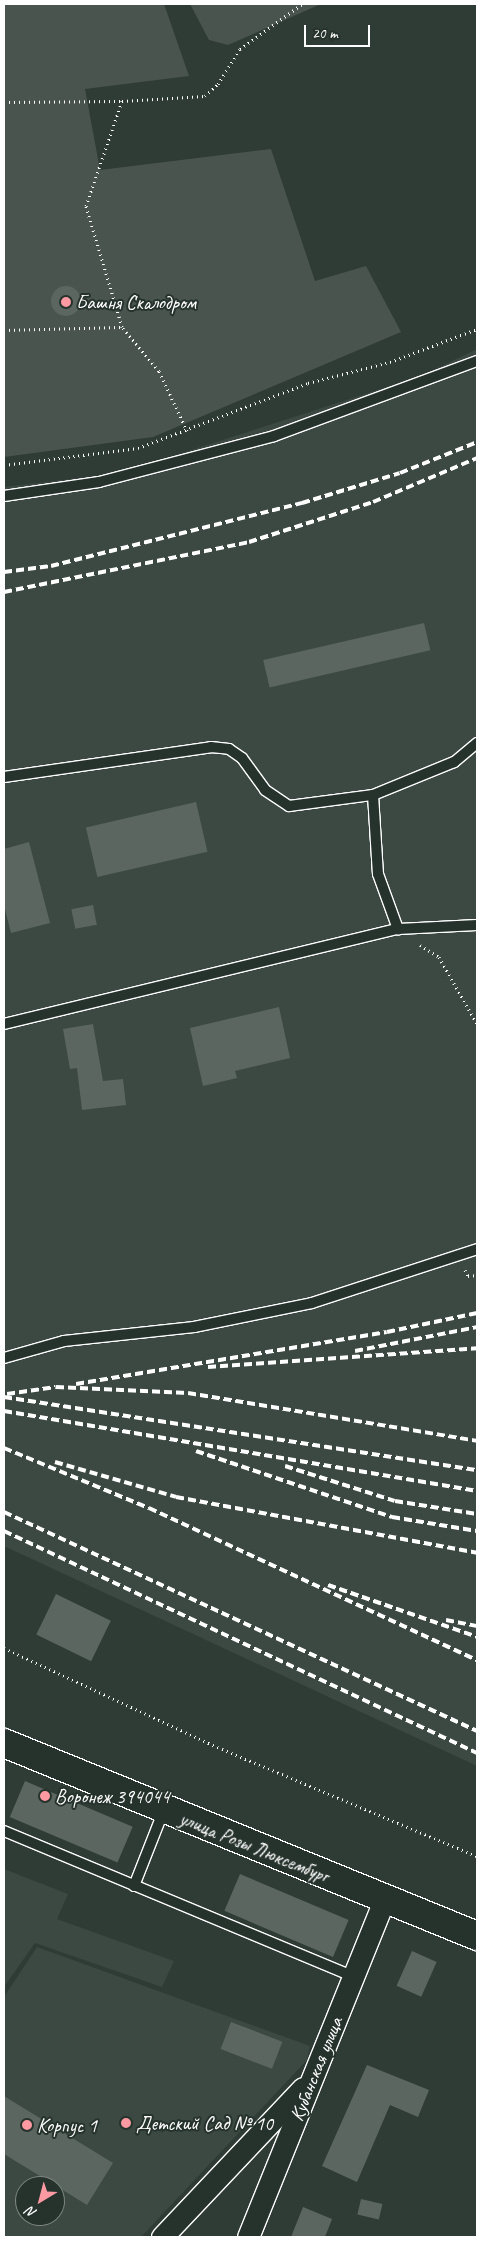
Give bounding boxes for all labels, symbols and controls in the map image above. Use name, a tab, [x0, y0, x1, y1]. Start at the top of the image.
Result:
scale bar	[306, 15, 372, 47]
text: 20 m	[312, 24, 338, 43]
place label: Башня Скалодром	[76, 290, 198, 314]
marker: Башня Скалодром	[60, 296, 72, 308]
place label: Воронеж 394044	[55, 1784, 170, 1808]
marker: Воронеж 394044	[39, 1790, 51, 1802]
street label: улица Розы Люксембург	[176, 1806, 332, 1888]
street label: Кубанская улица	[284, 2013, 348, 2125]
place label: Детский Сад № 10	[136, 2111, 273, 2135]
place label: Корпус 1	[37, 2113, 97, 2137]
marker: Детский Сад № 10	[120, 2117, 132, 2129]
marker: Корпус 1	[21, 2119, 33, 2131]
north arrow	[15, 2176, 65, 2226]
text: N	[23, 2203, 40, 2222]

